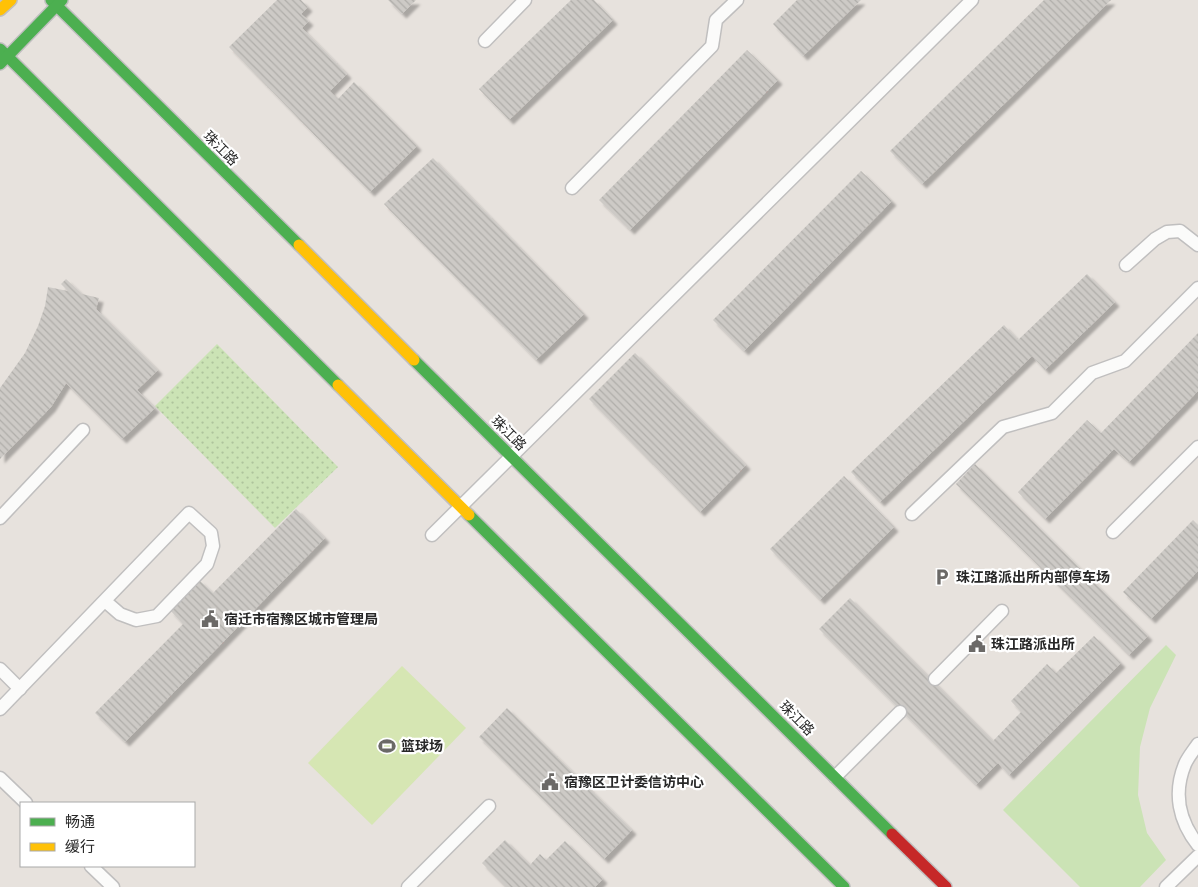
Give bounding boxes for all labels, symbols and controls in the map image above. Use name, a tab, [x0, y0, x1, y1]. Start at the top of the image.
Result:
street label: 珠江路	[200, 127, 242, 169]
street label: 珠江路	[488, 412, 530, 454]
parking icon: 珠江路派出所内部停车场	[932, 567, 952, 587]
place label: 珠江路派出所内部停车场	[956, 568, 1110, 586]
public building icon: 宿迁市宿豫区城市管理局	[200, 609, 220, 629]
place label: 宿迁市宿豫区城市管理局	[224, 610, 378, 628]
public building icon: 珠江路派出所	[967, 634, 987, 654]
place label: 珠江路派出所	[991, 635, 1075, 653]
street label: 珠江路	[776, 697, 818, 739]
sports icon: 篮球场	[377, 736, 397, 756]
place label: 篮球场	[401, 737, 443, 755]
public building icon: 宿豫区卫计委信访中心	[540, 772, 560, 792]
place label: 宿豫区卫计委信访中心	[564, 773, 704, 791]
legend	[20, 802, 195, 867]
text: 畅通	[65, 812, 95, 831]
text: 缓行	[65, 837, 95, 856]

